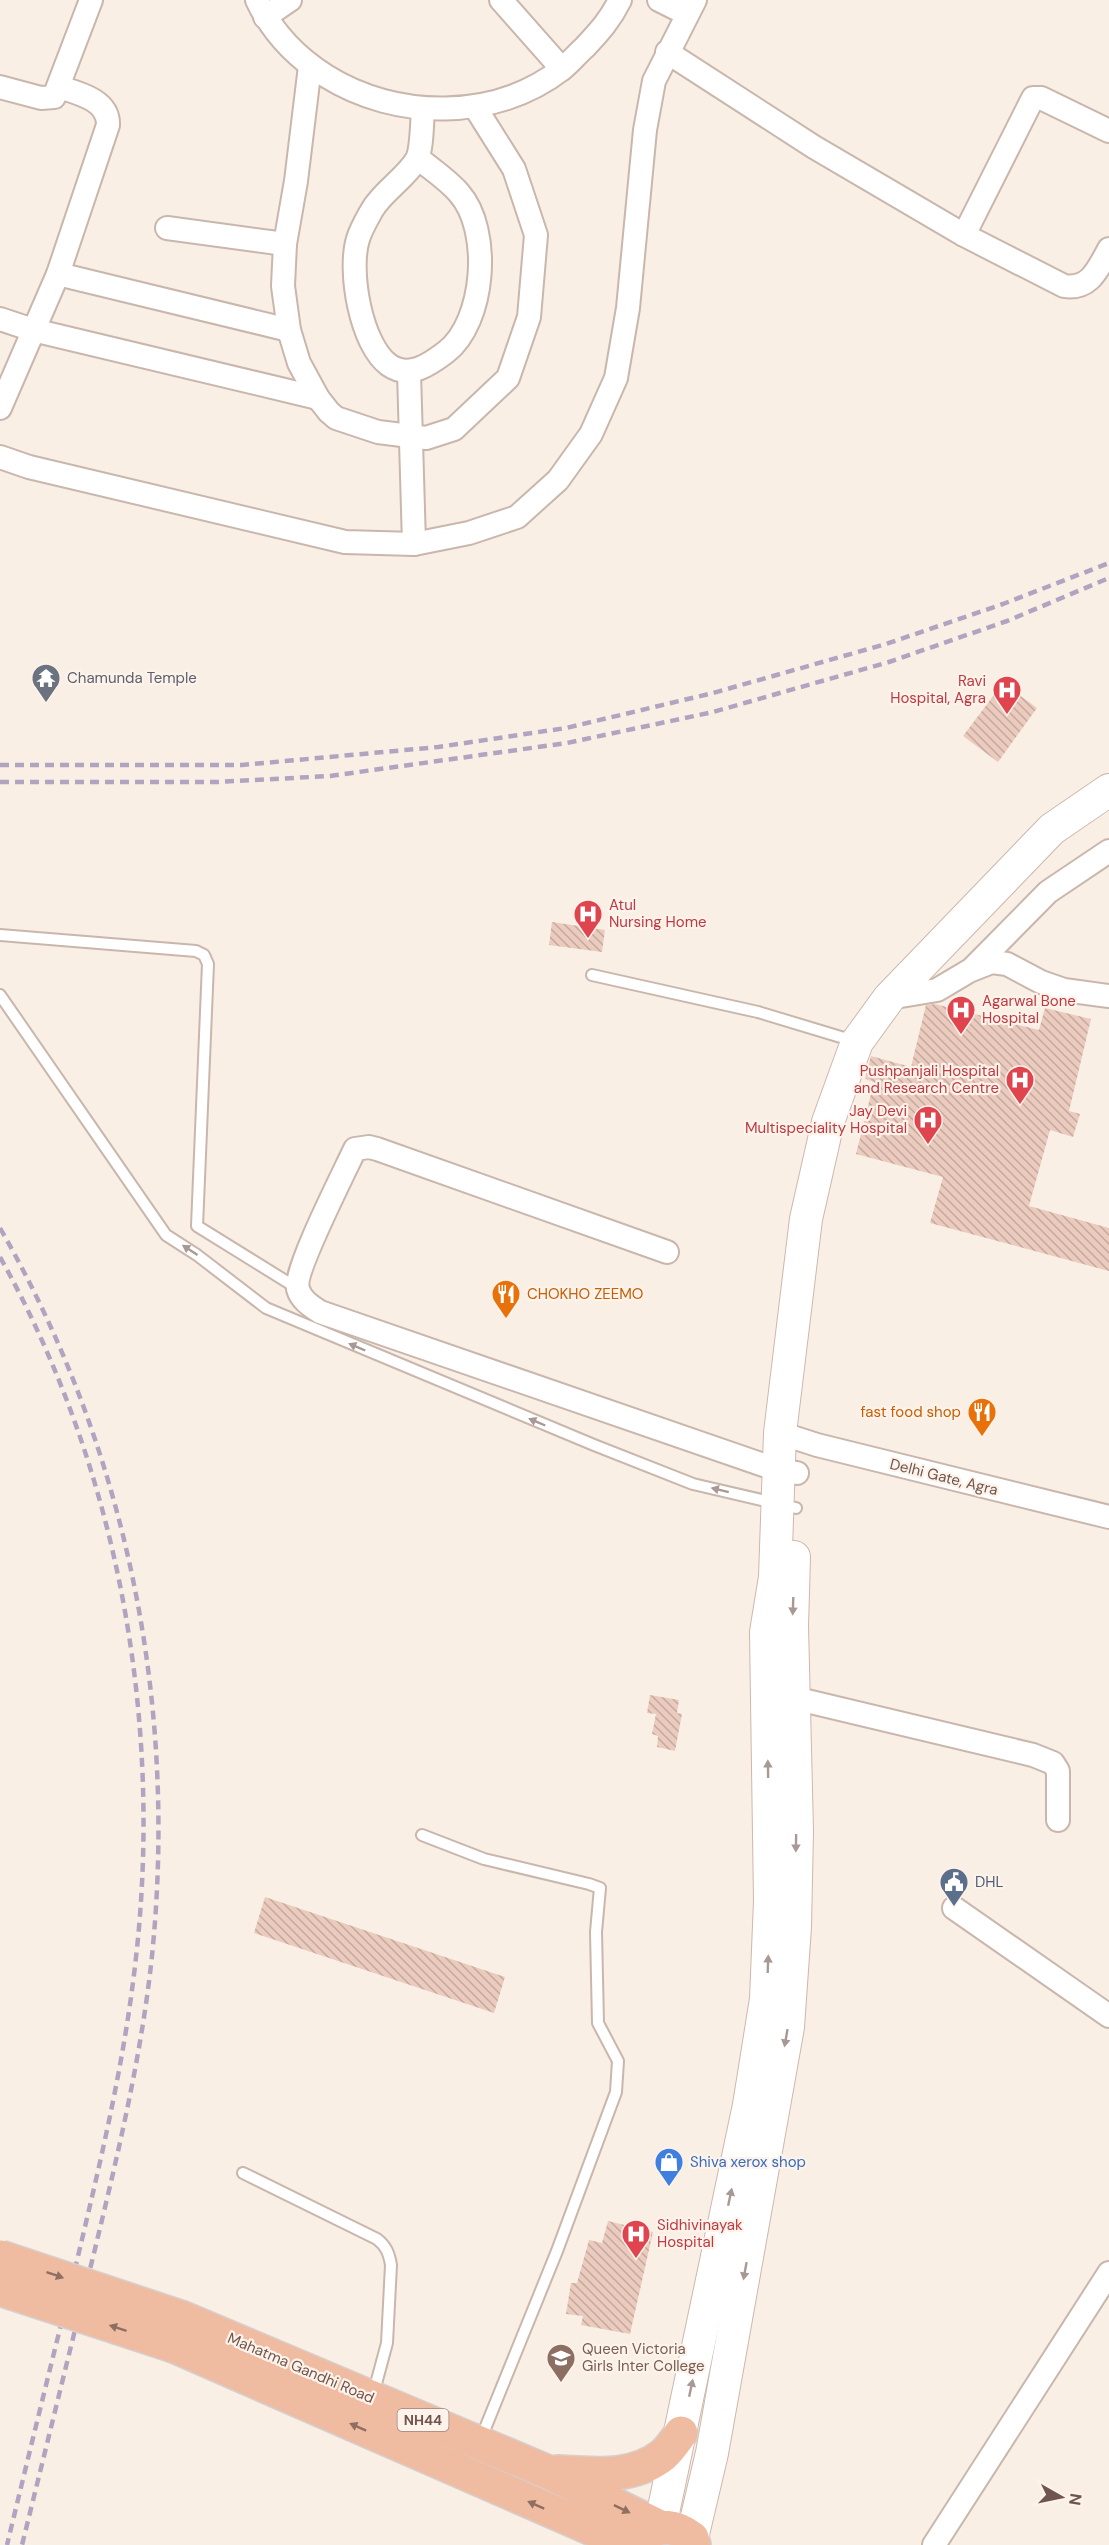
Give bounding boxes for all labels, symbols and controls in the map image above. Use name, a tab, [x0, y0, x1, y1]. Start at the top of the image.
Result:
temple icon: Chamunda Temple	[30, 662, 62, 704]
place label: Chamunda Temple	[67, 668, 197, 688]
place label: Ravi Hospital, Agra	[890, 671, 986, 708]
hospital icon: Ravi Hospital, Agra	[991, 674, 1023, 716]
place label: Atul Nursing Home	[609, 895, 707, 932]
hospital icon: Atul Nursing Home	[572, 898, 604, 940]
place label: Agarwal Bone Hospital	[982, 991, 1076, 1028]
hospital icon: Agarwal Bone Hospital	[945, 994, 977, 1036]
place label: Pushpanjali Hospital and Research Centre	[854, 1061, 999, 1098]
hospital icon: Pushpanjali Hospital and Research Centre	[1004, 1064, 1036, 1106]
place label: Jay Devi Multispeciality Hospital	[745, 1101, 907, 1138]
hospital icon: Jay Devi Multispeciality Hospital	[912, 1104, 944, 1146]
one-way arrow	[182, 1245, 198, 1256]
restaurant icon: CHOKHO ZEEMO	[490, 1278, 522, 1320]
place label: CHOKHO ZEEMO	[527, 1284, 643, 1304]
one-way arrow	[348, 1342, 366, 1352]
restaurant icon: fast food shop	[966, 1396, 998, 1438]
place label: fast food shop	[861, 1402, 961, 1422]
one-way arrow	[528, 1417, 546, 1427]
street label: Delhi Gate, Agra	[888, 1454, 1000, 1500]
one-way arrow	[710, 1485, 729, 1495]
one-way arrow	[788, 1596, 798, 1615]
one-way arrow	[763, 1759, 773, 1778]
one-way arrow	[792, 1833, 801, 1852]
public building icon: DHL	[938, 1866, 970, 1908]
place label: DHL	[975, 1872, 1004, 1892]
one-way arrow	[763, 1954, 772, 1973]
one-way arrow	[782, 2028, 791, 2047]
shop icon: Shiva xerox shop	[653, 2146, 685, 2188]
place label: Shiva xerox shop	[690, 2152, 806, 2172]
one-way arrow	[726, 2188, 735, 2207]
place label: Sidhivinayak Hospital	[657, 2215, 743, 2252]
hospital icon: Sidhivinayak Hospital	[620, 2218, 652, 2260]
one-way arrow	[740, 2261, 749, 2280]
one-way arrow	[46, 2271, 64, 2281]
one-way arrow	[109, 2323, 127, 2332]
street label: Mahatma Gandhi Road	[225, 2328, 377, 2408]
place label: Queen Victoria Girls Inter College	[582, 2339, 705, 2376]
school or university icon: Queen Victoria Girls Inter College	[545, 2342, 577, 2384]
one-way arrow	[687, 2379, 696, 2398]
road number: NH44	[398, 2409, 448, 2431]
one-way arrow	[349, 2422, 366, 2431]
north arrow	[1031, 2467, 1091, 2527]
text: N	[1064, 2492, 1087, 2507]
one-way arrow	[527, 2500, 545, 2510]
one-way arrow	[613, 2504, 630, 2513]

